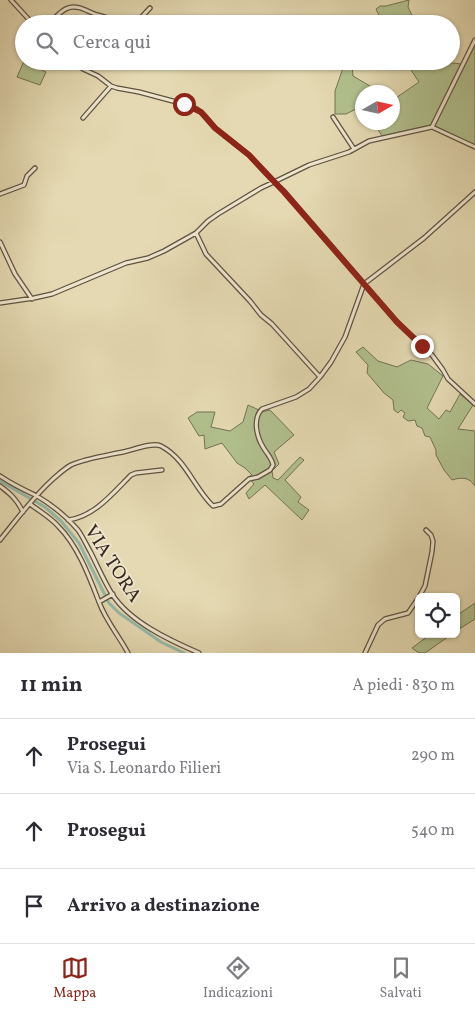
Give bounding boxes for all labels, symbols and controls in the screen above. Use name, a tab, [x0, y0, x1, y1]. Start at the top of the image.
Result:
search box	[15, 15, 460, 70]
icon: search	[33, 29, 61, 57]
text: Cerca qui	[73, 30, 151, 56]
north arrow	[355, 85, 400, 130]
route start	[173, 93, 196, 116]
route end	[411, 335, 434, 358]
street label: VIA TORA	[78, 520, 147, 608]
map controls	[415, 593, 460, 638]
button: locate	[415, 593, 460, 638]
text: 11 min	[20, 671, 83, 700]
text: A piedi · 830 m	[353, 675, 455, 697]
text: Prosegui	[67, 732, 146, 758]
icon: ahead	[20, 742, 48, 770]
text: 290 m	[411, 745, 455, 767]
text: Via S. Leonardo Filieri	[67, 758, 221, 780]
icon: ahead	[20, 817, 48, 845]
text: Prosegui	[67, 818, 146, 844]
text: 540 m	[411, 820, 455, 842]
icon: arrive	[20, 892, 48, 920]
text: Arrivo a destinazione	[67, 893, 260, 919]
tab: Mappa	[53, 954, 96, 1003]
tab: Indicazioni	[203, 954, 273, 1003]
tab: Salvati	[380, 954, 422, 1003]

